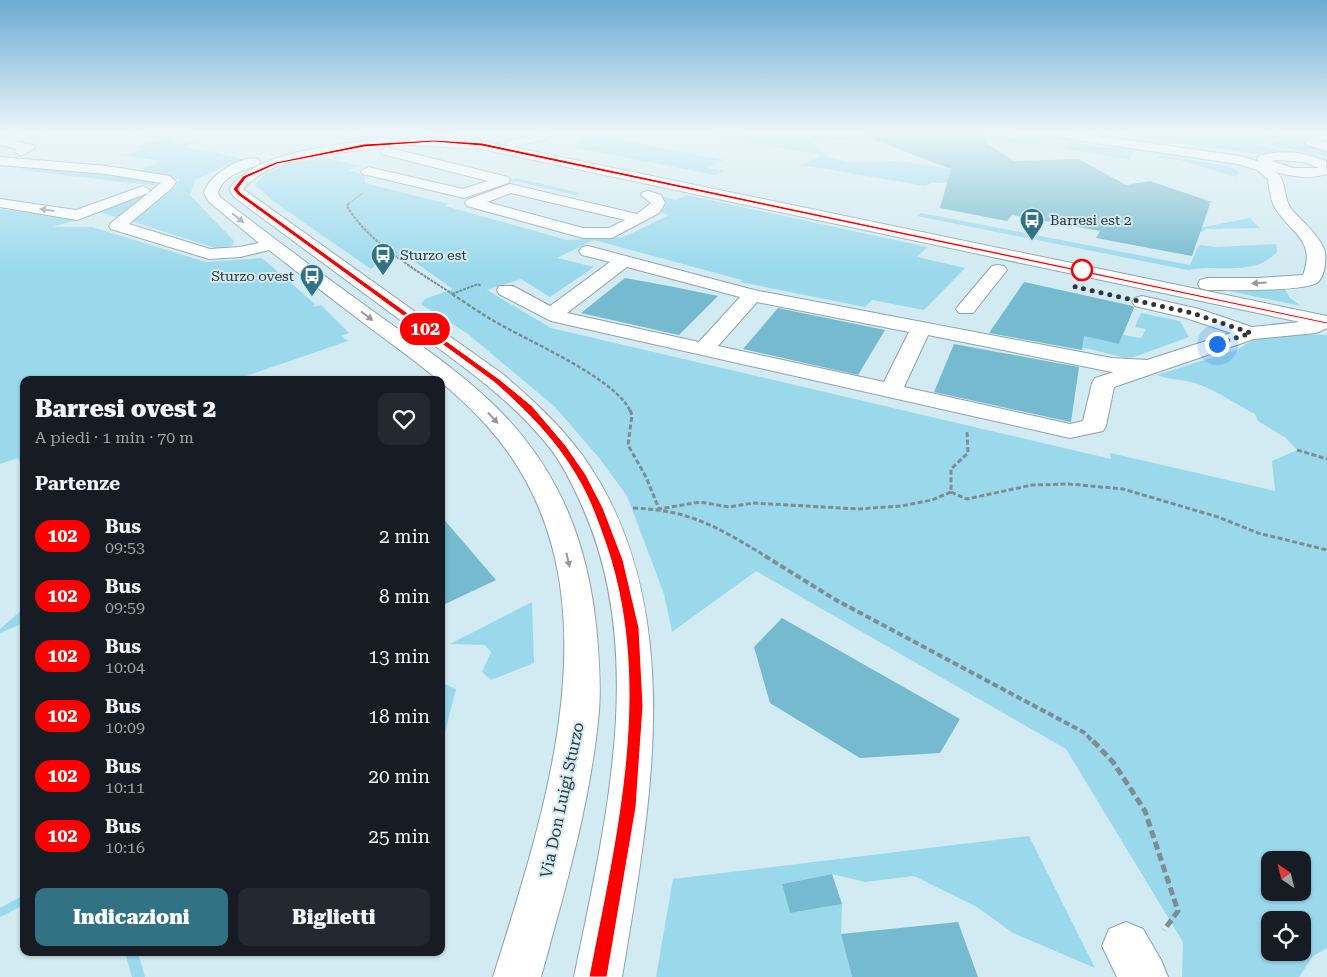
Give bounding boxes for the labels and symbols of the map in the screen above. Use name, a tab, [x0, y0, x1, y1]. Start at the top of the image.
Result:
one-way arrow	[38, 206, 54, 214]
bus stop icon: Barresi est 2	[1019, 207, 1045, 241]
one-way arrow	[231, 212, 244, 223]
place label: Barresi est 2	[1050, 212, 1132, 228]
bus stop icon: Sturzo est	[370, 242, 396, 276]
place label: Sturzo est	[400, 247, 467, 263]
unlabelled marker	[1071, 259, 1093, 281]
bus stop icon: Sturzo ovest	[299, 263, 325, 297]
place label: Sturzo ovest	[211, 268, 294, 284]
one-way arrow	[1251, 280, 1267, 288]
one-way arrow	[360, 311, 374, 321]
line badge: 102	[396, 313, 454, 345]
your location	[1205, 332, 1230, 357]
one-way arrow	[487, 412, 499, 424]
one-way arrow	[564, 552, 572, 567]
street label: Via Don Luigi Sturzo	[536, 720, 588, 880]
north arrow	[1261, 851, 1311, 901]

